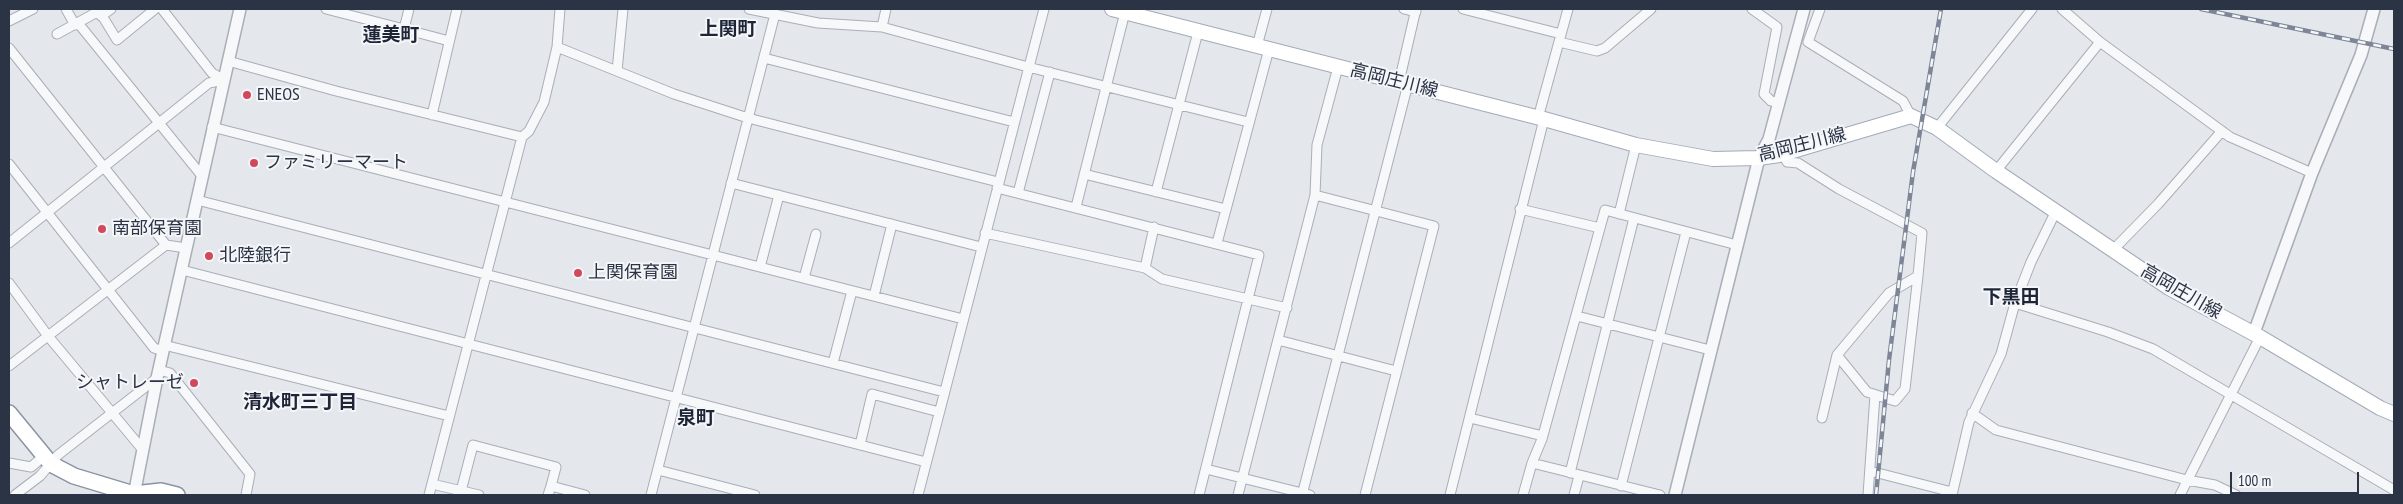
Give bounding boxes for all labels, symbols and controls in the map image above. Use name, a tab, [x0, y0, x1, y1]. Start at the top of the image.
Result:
district label: 上関町	[700, 19, 756, 41]
district label: 蓮美町	[363, 25, 419, 47]
street label: 高岡庄川線	[1348, 60, 1440, 102]
place label: ENEOS	[257, 84, 300, 106]
marker: ENEOS	[241, 89, 253, 101]
street label: 高岡庄川線	[1756, 124, 1848, 166]
place label: ファミリーマート	[264, 152, 408, 174]
marker: ファミリーマート	[248, 157, 260, 169]
place label: 南部保育園	[112, 218, 202, 240]
marker: 南部保育園	[96, 223, 108, 235]
place label: 北陸銀行	[219, 245, 291, 267]
marker: 北陸銀行	[203, 250, 215, 262]
street label: 高岡庄川線	[2137, 260, 2225, 324]
place label: 上関保育園	[588, 262, 678, 284]
marker: 上関保育園	[572, 267, 584, 279]
district label: 下黒田	[1983, 287, 2039, 309]
place label: シャトレーゼ	[76, 372, 184, 394]
marker: シャトレーゼ	[188, 377, 200, 389]
district label: 清水町三丁目	[243, 392, 357, 414]
district label: 泉町	[677, 408, 715, 430]
scale bar	[2233, 462, 2362, 494]
text: 100 m	[2238, 471, 2271, 490]

